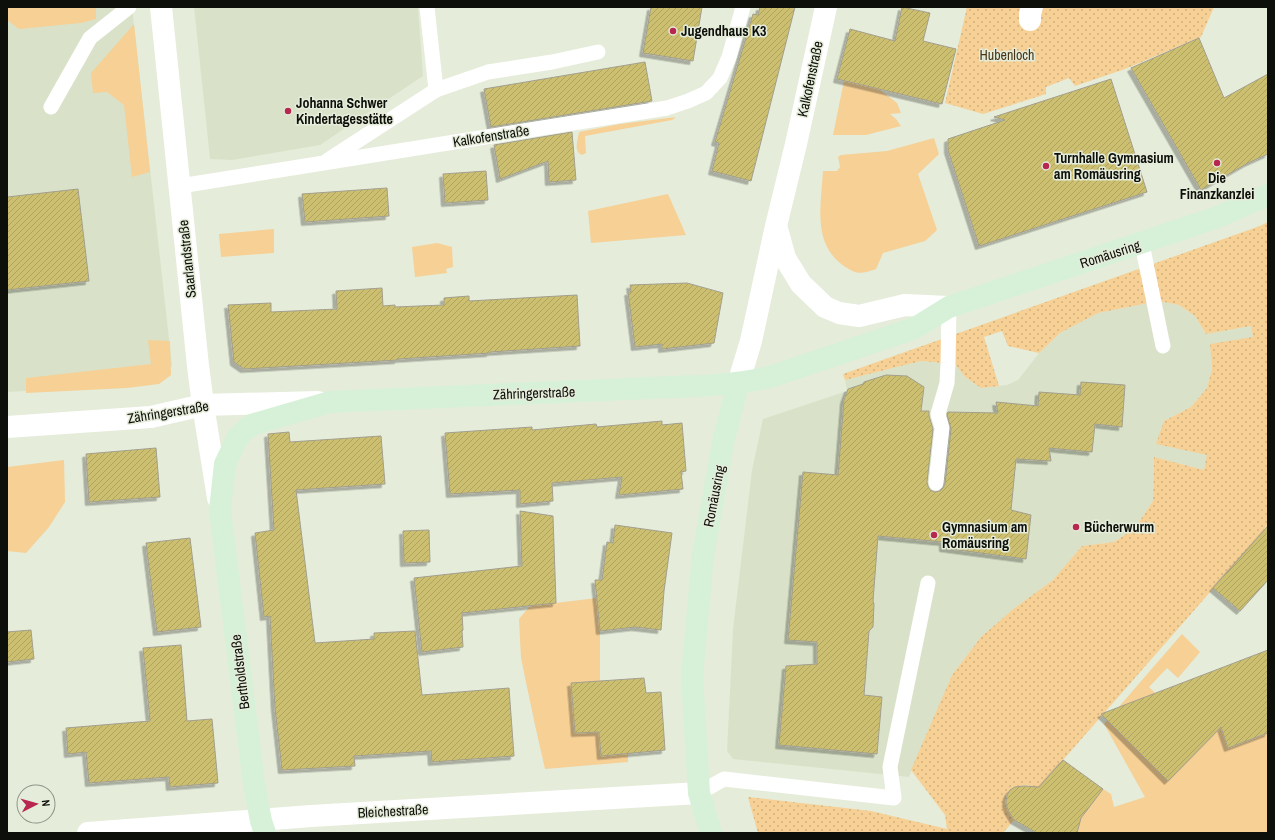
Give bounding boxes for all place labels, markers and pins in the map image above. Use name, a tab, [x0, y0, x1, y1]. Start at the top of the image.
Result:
place label: Jugendhaus K3	[681, 22, 766, 40]
marker: Jugendhaus K3	[668, 26, 678, 36]
place label: Johanna Schwer Kindertagesstätte	[296, 94, 393, 128]
marker: Johanna Schwer Kindertagesstätte	[283, 106, 293, 116]
place label: Turnhalle Gymnasium am Romäusring	[1054, 149, 1174, 183]
marker: Die Finanzkanzlei	[1212, 158, 1222, 168]
marker: Turnhalle Gymnasium am Romäusring	[1041, 161, 1051, 171]
place label: Die Finanzkanzlei	[1180, 169, 1254, 203]
place label: Gymnasium am Romäusring	[942, 518, 1028, 552]
place label: Bücherwurm	[1084, 518, 1154, 536]
marker: Bücherwurm	[1071, 522, 1081, 532]
marker: Gymnasium am Romäusring	[929, 530, 939, 540]

